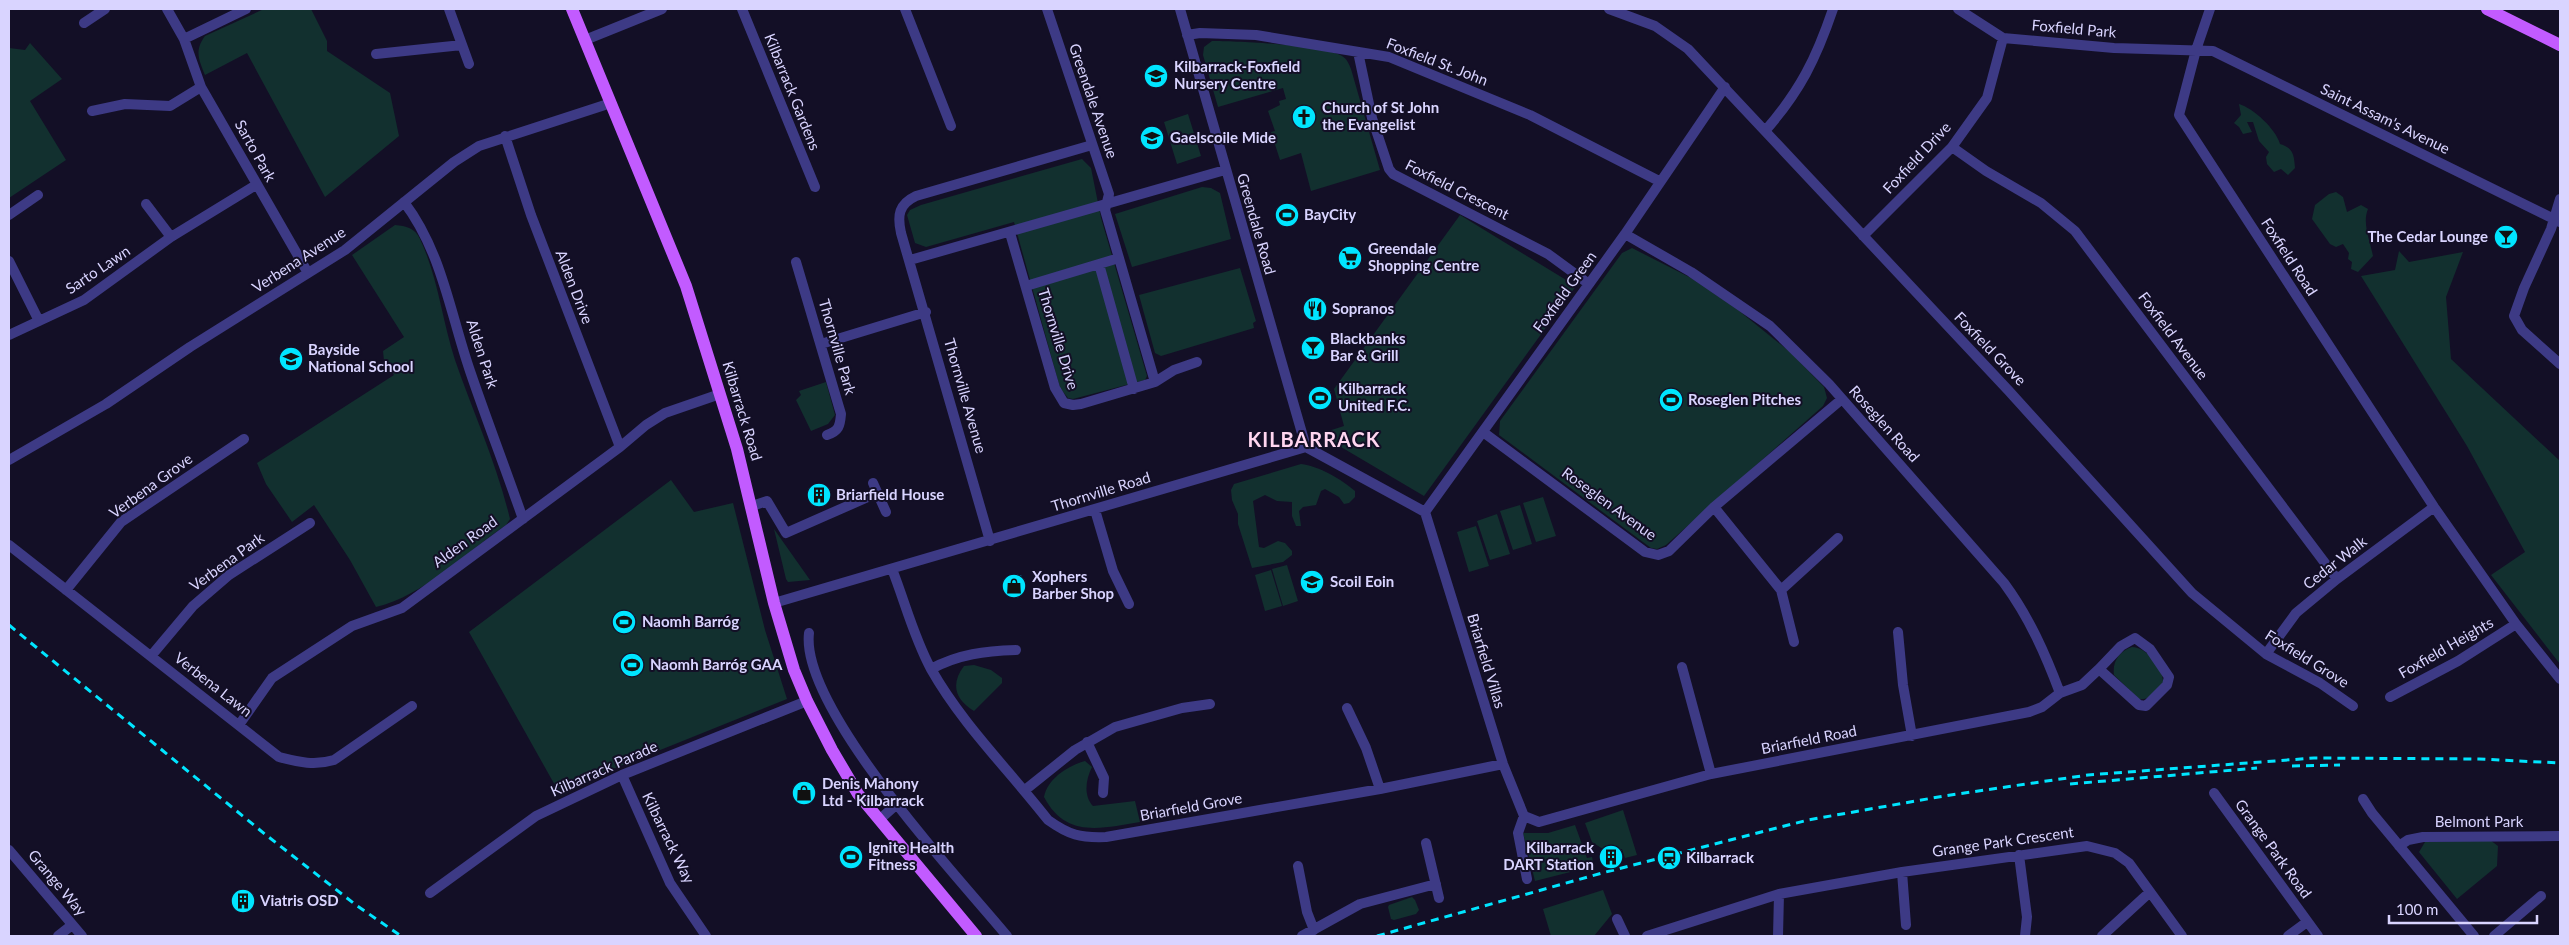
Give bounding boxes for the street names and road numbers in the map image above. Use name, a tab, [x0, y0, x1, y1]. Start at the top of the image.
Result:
street label: Foxfield Park	[2031, 15, 2118, 41]
street label: Kilbarrack Gardens	[761, 31, 825, 153]
street label: Foxfield St. John	[1384, 33, 1491, 89]
street label: Greendale Avenue	[1066, 41, 1122, 161]
street label: Saint Assam's Avenue	[2318, 79, 2453, 157]
street label: Sarto Park	[232, 116, 280, 185]
street label: Foxfield Drive	[1878, 118, 1954, 197]
street label: Foxfield Crescent	[1403, 155, 1513, 223]
street label: Greendale Road	[1234, 171, 1280, 276]
street label: Foxfield Road	[2258, 214, 2322, 299]
street label: Verbena Avenue	[248, 222, 349, 296]
street label: Sarto Lawn	[62, 241, 133, 297]
street label: Alden Drive	[553, 247, 597, 326]
street label: Foxfield Green	[1529, 247, 1600, 336]
street label: Thornville Drive	[1035, 286, 1083, 392]
street label: Foxfield Avenue	[2135, 288, 2213, 383]
street label: Thornville Park	[816, 297, 860, 397]
street label: Foxfield Grove	[1951, 308, 2030, 389]
street label: Alden Park	[463, 317, 503, 391]
street label: Thornville Avenue	[941, 336, 991, 455]
street label: Kilbarrack Road	[719, 359, 767, 463]
street label: Roseglen Road	[1846, 381, 1924, 465]
street label: Verbena Grove	[105, 449, 195, 521]
street label: Roseglen Avenue	[1559, 463, 1660, 544]
street label: Thornville Road	[1049, 467, 1152, 515]
street label: Alden Road	[429, 512, 500, 571]
street label: Verbena Park	[186, 528, 267, 594]
street label: Cedar Walk	[2299, 532, 2370, 593]
street label: Briarfield Villas	[1464, 611, 1510, 710]
street label: Foxfield Heights	[2395, 613, 2496, 682]
street label: Foxfield Grove	[2262, 625, 2353, 691]
street label: Verbena Lawn	[171, 648, 256, 720]
street label: Briarfield Road	[1759, 721, 1858, 757]
street label: Kilbarrack Parade	[547, 736, 660, 800]
street label: Briarfield Grove	[1138, 788, 1243, 824]
street label: Kilbarrack Way	[639, 789, 699, 886]
street label: Grange Park Road	[2232, 795, 2316, 901]
street label: Belmont Park	[2435, 812, 2524, 830]
street label: Grange Park Crescent	[1931, 822, 2075, 860]
street label: Grange Way	[25, 846, 91, 919]

